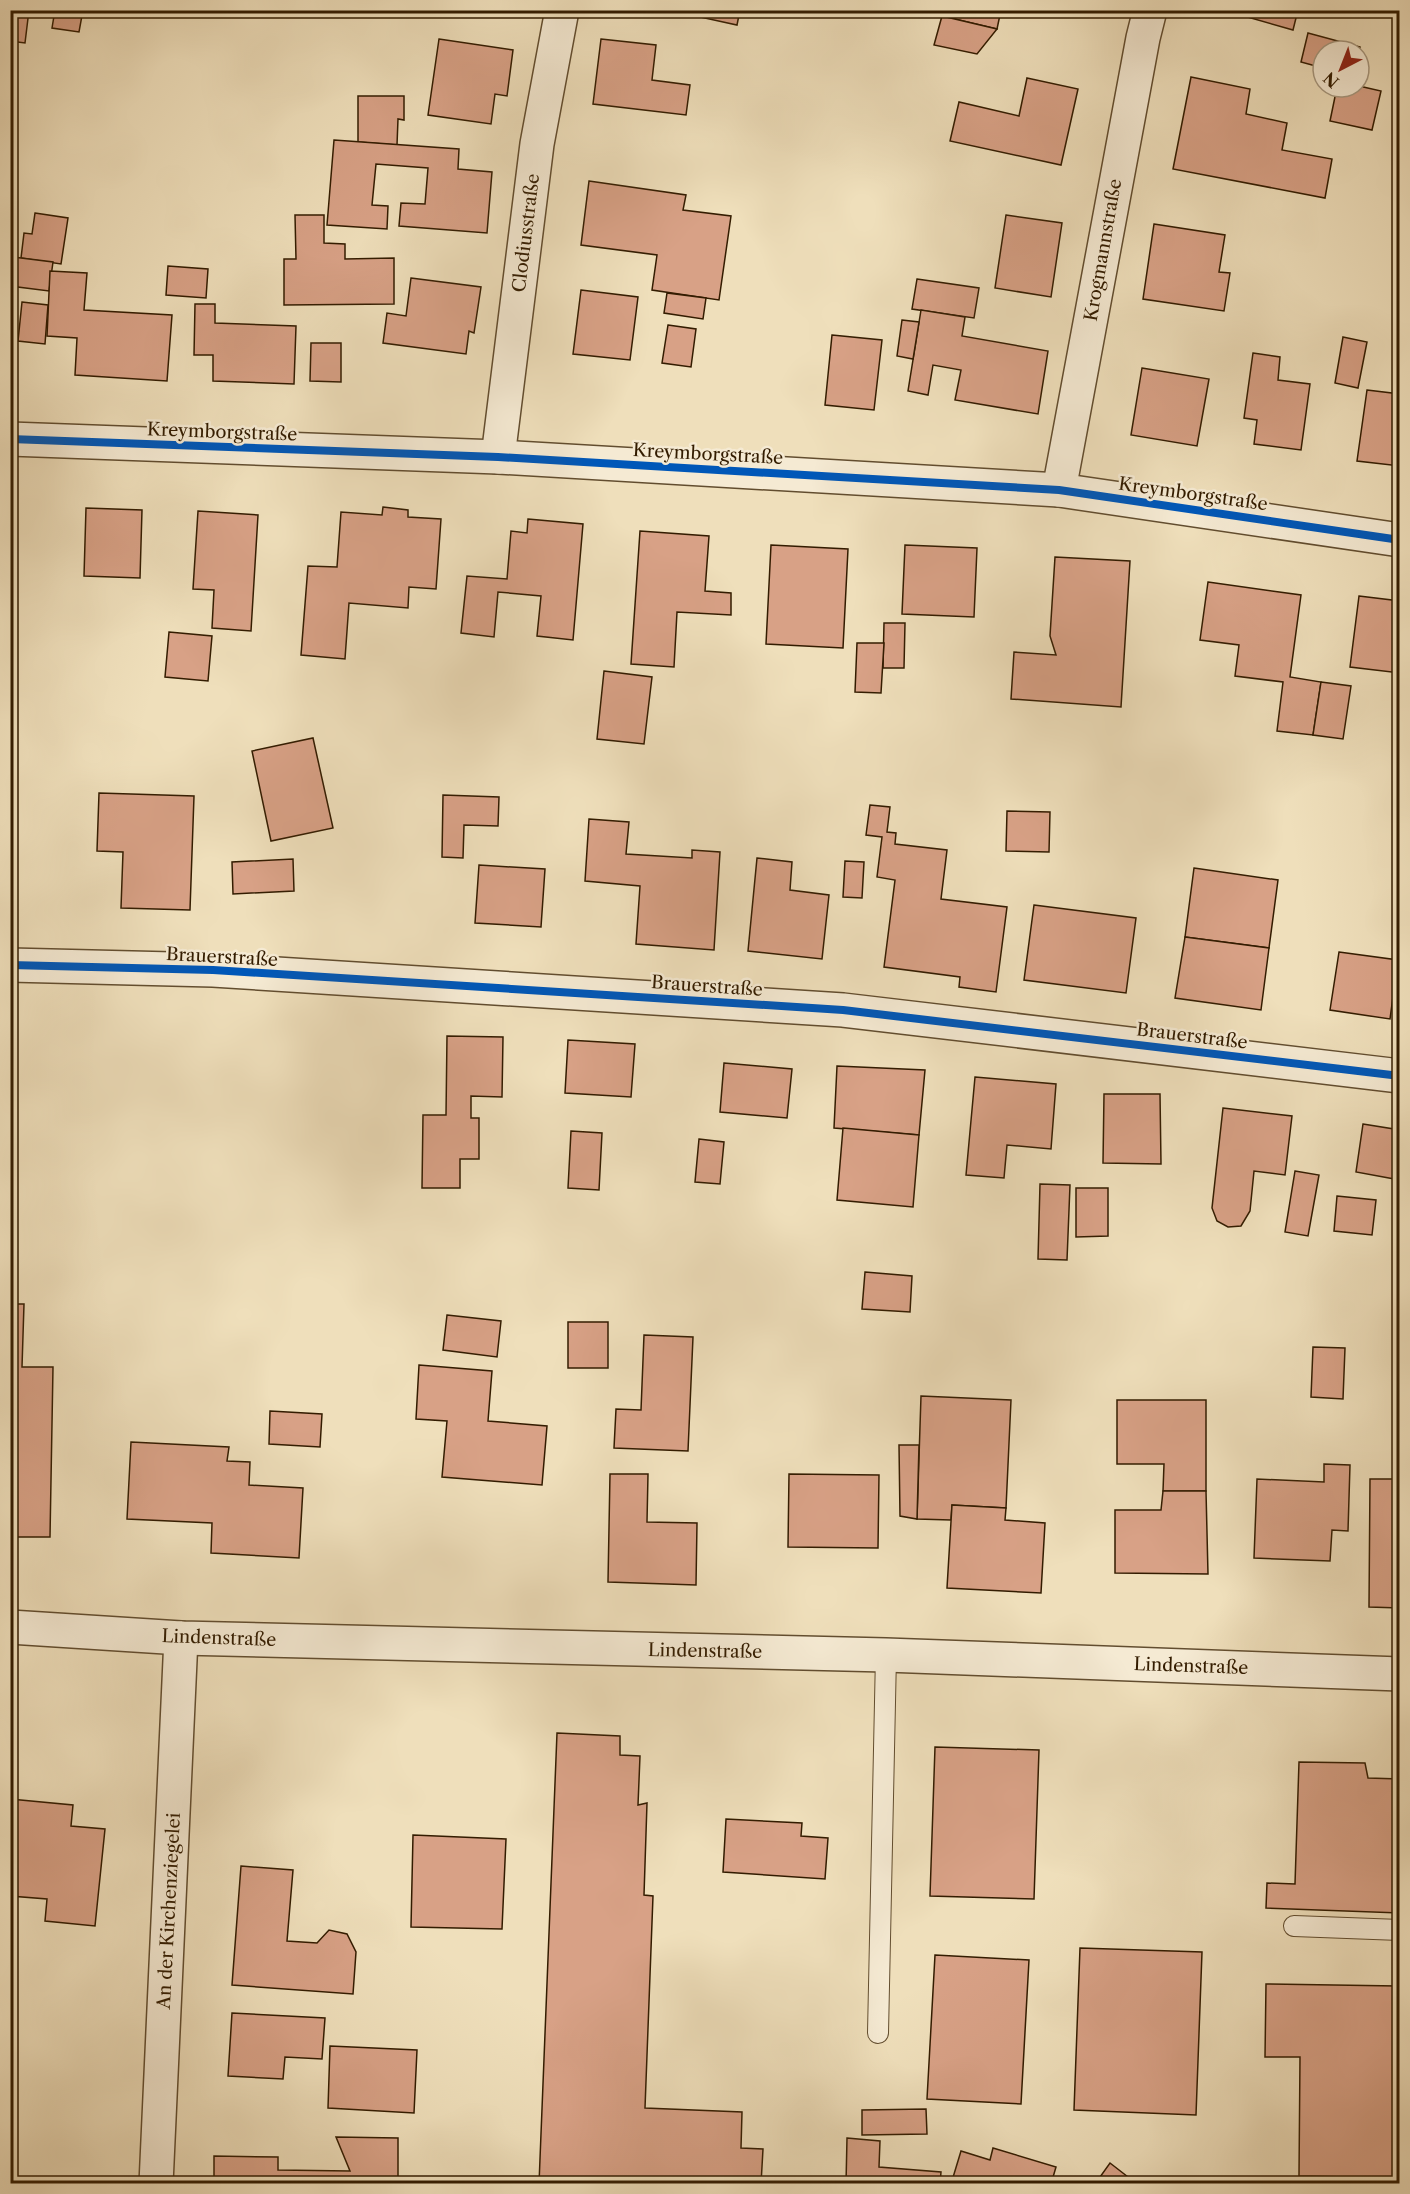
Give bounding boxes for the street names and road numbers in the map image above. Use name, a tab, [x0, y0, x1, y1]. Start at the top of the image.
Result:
street label: Clodiusstraße	[508, 172, 544, 294]
street label: Krogmannstraße	[1080, 177, 1126, 323]
street label: Kreymborgstraße	[146, 418, 298, 446]
street label: Kreymborgstraße	[632, 439, 784, 469]
street label: Kreymborgstraße	[1117, 473, 1269, 515]
street label: Brauerstraße	[166, 943, 278, 971]
street label: Brauerstraße	[650, 971, 764, 1001]
street label: Brauerstraße	[1135, 1018, 1249, 1054]
street label: Lindenstraße	[161, 1625, 277, 1651]
street label: Lindenstraße	[648, 1639, 762, 1663]
street label: Lindenstraße	[1133, 1653, 1249, 1679]
street label: An der Kirchenziegelei	[153, 1812, 185, 2011]

